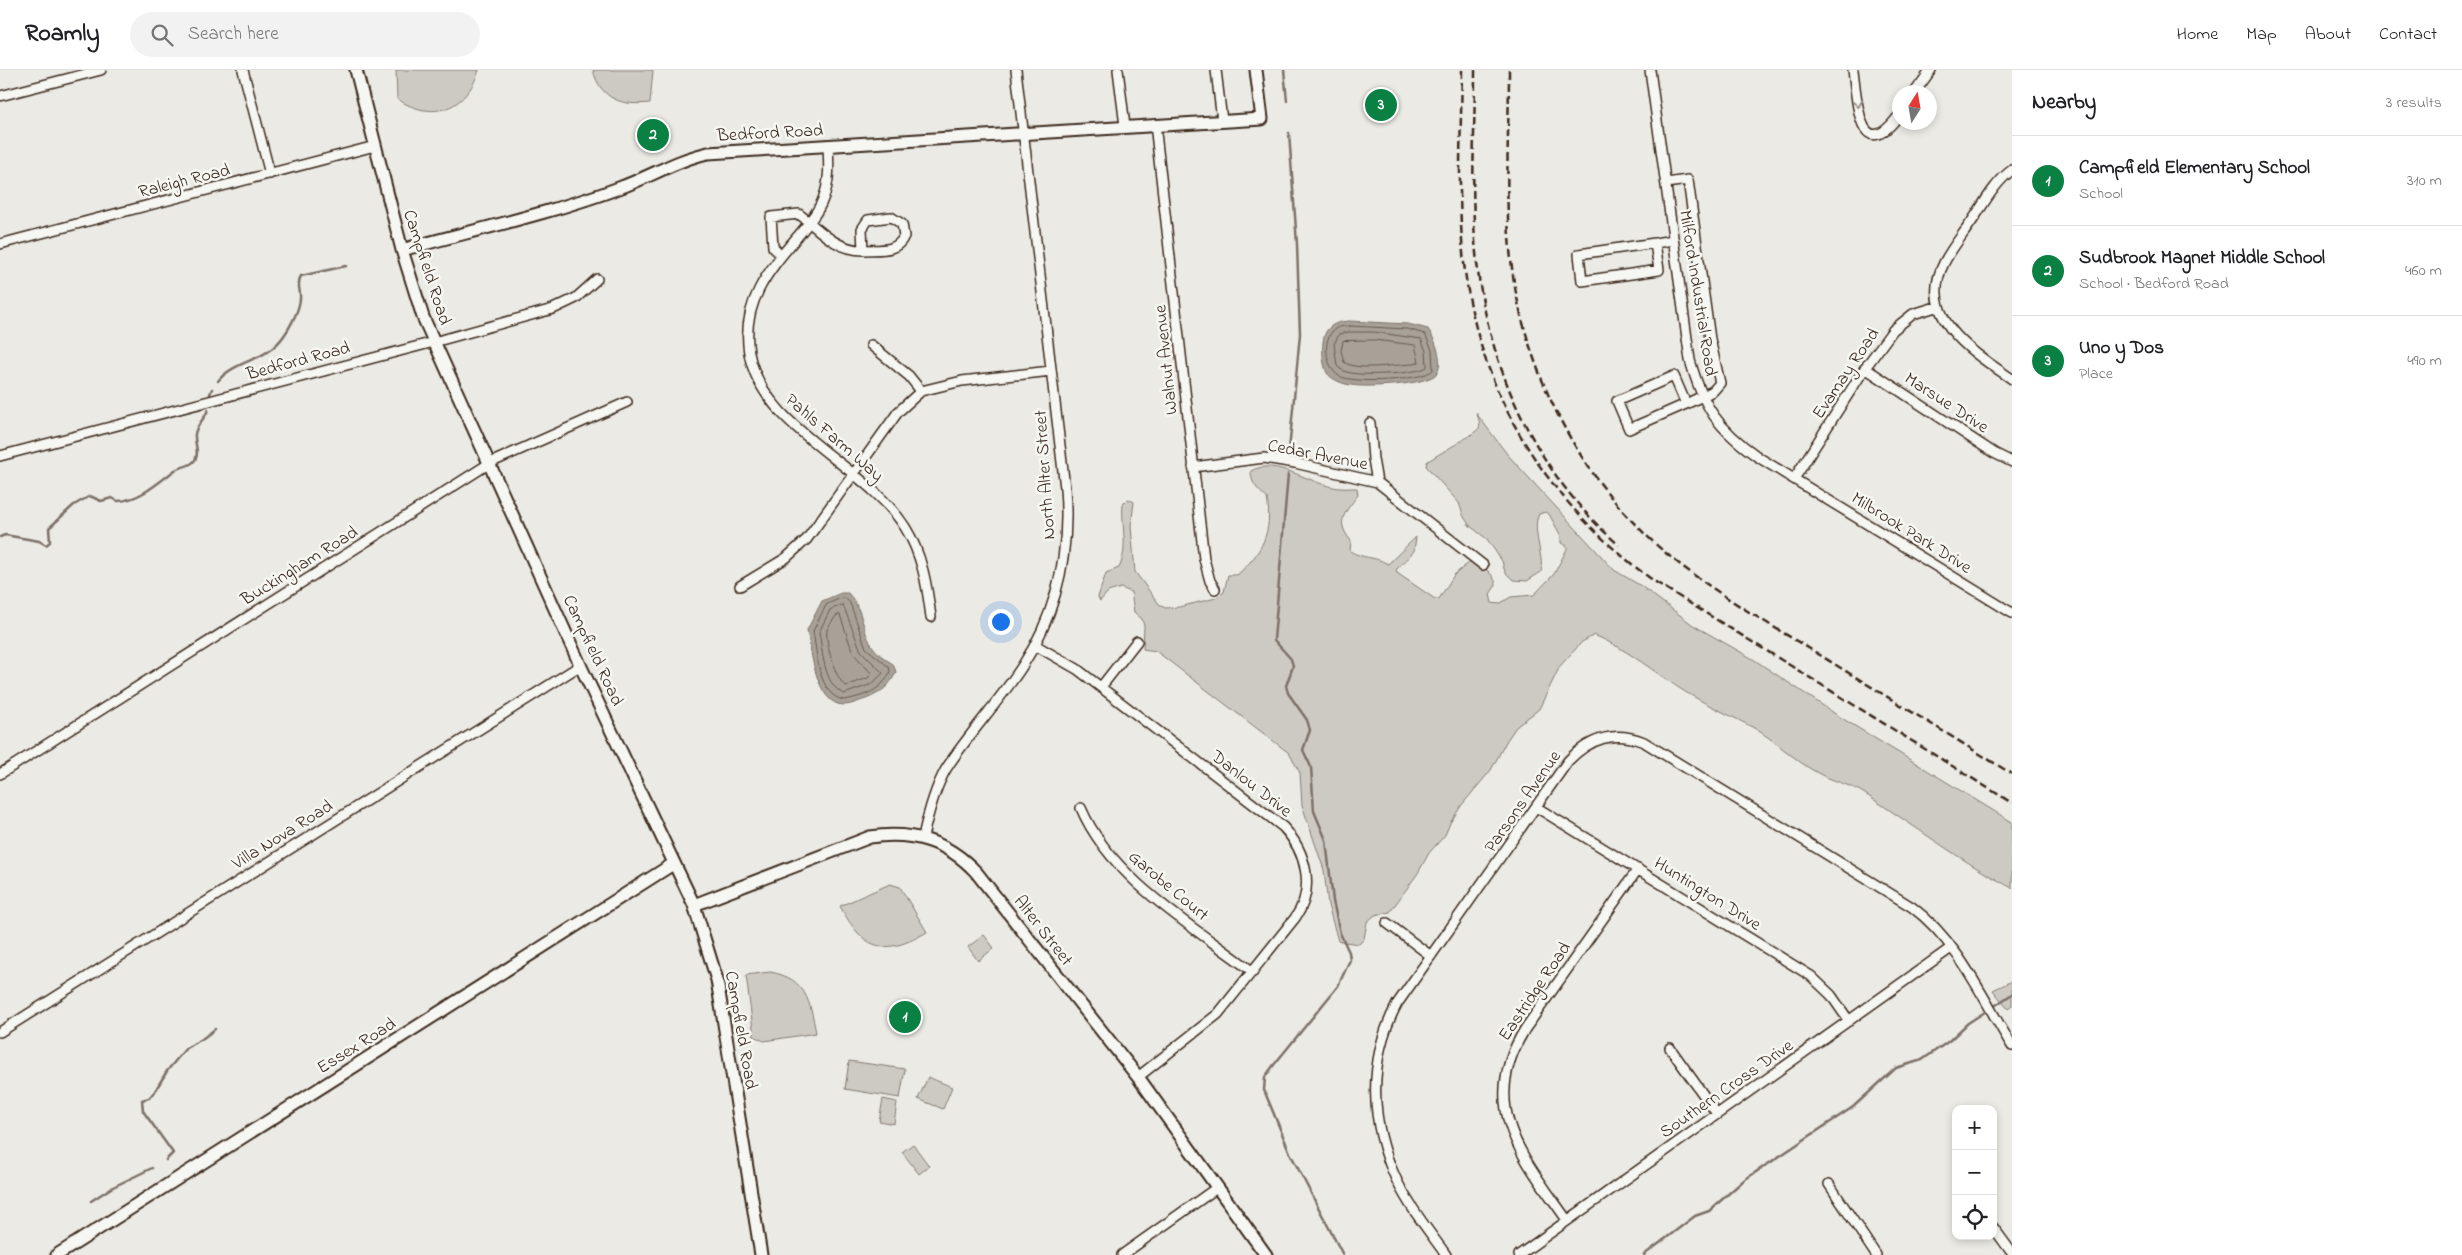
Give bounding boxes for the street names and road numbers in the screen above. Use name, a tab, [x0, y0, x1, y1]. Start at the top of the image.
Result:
street label: Bedford Road	[715, 118, 824, 150]
street label: Raleigh Road	[136, 158, 233, 207]
street label: Campfield Road	[395, 207, 457, 329]
street label: Milford Industrial Road	[1671, 208, 1723, 378]
street label: Walnut Avenue	[1148, 303, 1186, 416]
street label: Evamay Road	[1807, 323, 1887, 425]
street label: Bedford Road	[243, 336, 353, 389]
street label: Marsue Drive	[1899, 367, 1994, 441]
street label: Pahls Farm Way	[779, 388, 889, 489]
street label: North Alter Street	[1028, 409, 1063, 541]
street label: Cedar Avenue	[1265, 434, 1371, 479]
street label: Milbrook Park Drive	[1846, 486, 1977, 582]
street label: Buckingham Road	[236, 520, 364, 615]
street label: Campfield Road	[555, 591, 629, 711]
street label: Danlou Drive	[1204, 744, 1298, 825]
street label: Parsons Avenue	[1479, 745, 1569, 859]
street label: Villa Nova Road	[227, 794, 339, 878]
street label: Garobe Court	[1122, 845, 1214, 928]
street label: Huntington Drive	[1648, 851, 1766, 939]
street label: Alter Street	[1006, 890, 1078, 972]
street label: Eastridge Road	[1493, 937, 1579, 1047]
street label: Campfield Road	[717, 969, 763, 1092]
street label: Essex Road	[312, 1012, 402, 1081]
street label: Southern Cross Drive	[1655, 1033, 1800, 1146]

